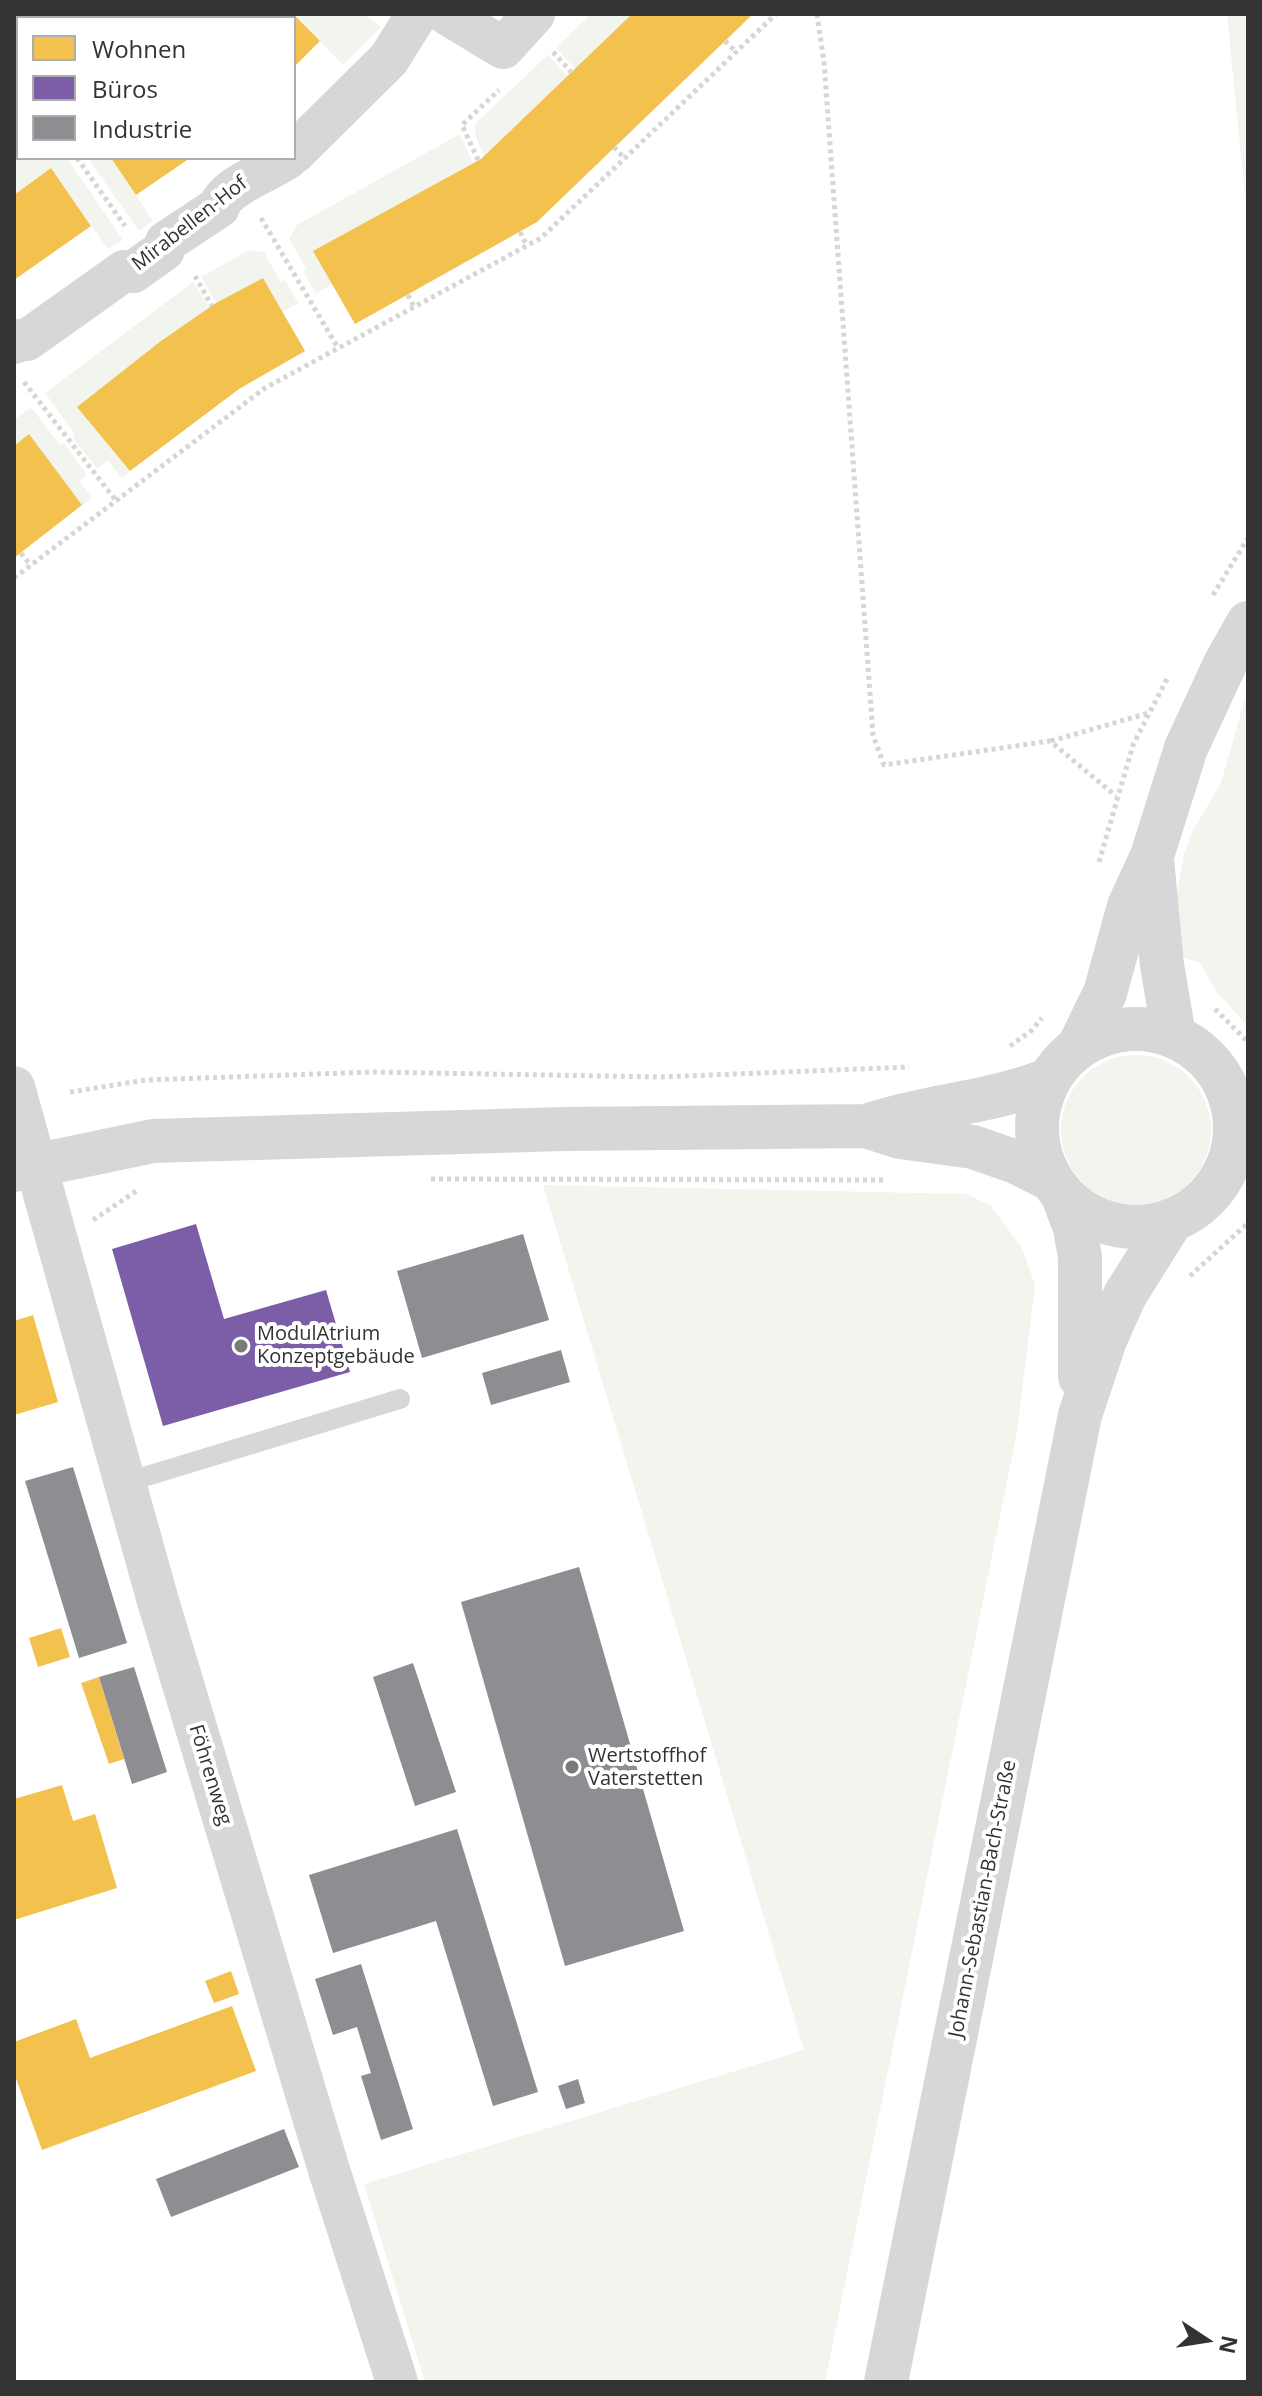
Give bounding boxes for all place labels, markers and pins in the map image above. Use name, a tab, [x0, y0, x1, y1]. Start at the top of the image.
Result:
place label: ModulAtrium Konzeptgebäude	[257, 1322, 415, 1369]
marker: ModulAtrium Konzeptgebäude	[232, 1337, 250, 1355]
place label: Wertstoffhof Vaterstetten	[588, 1744, 706, 1791]
marker: Wertstoffhof Vaterstetten	[563, 1758, 581, 1776]

